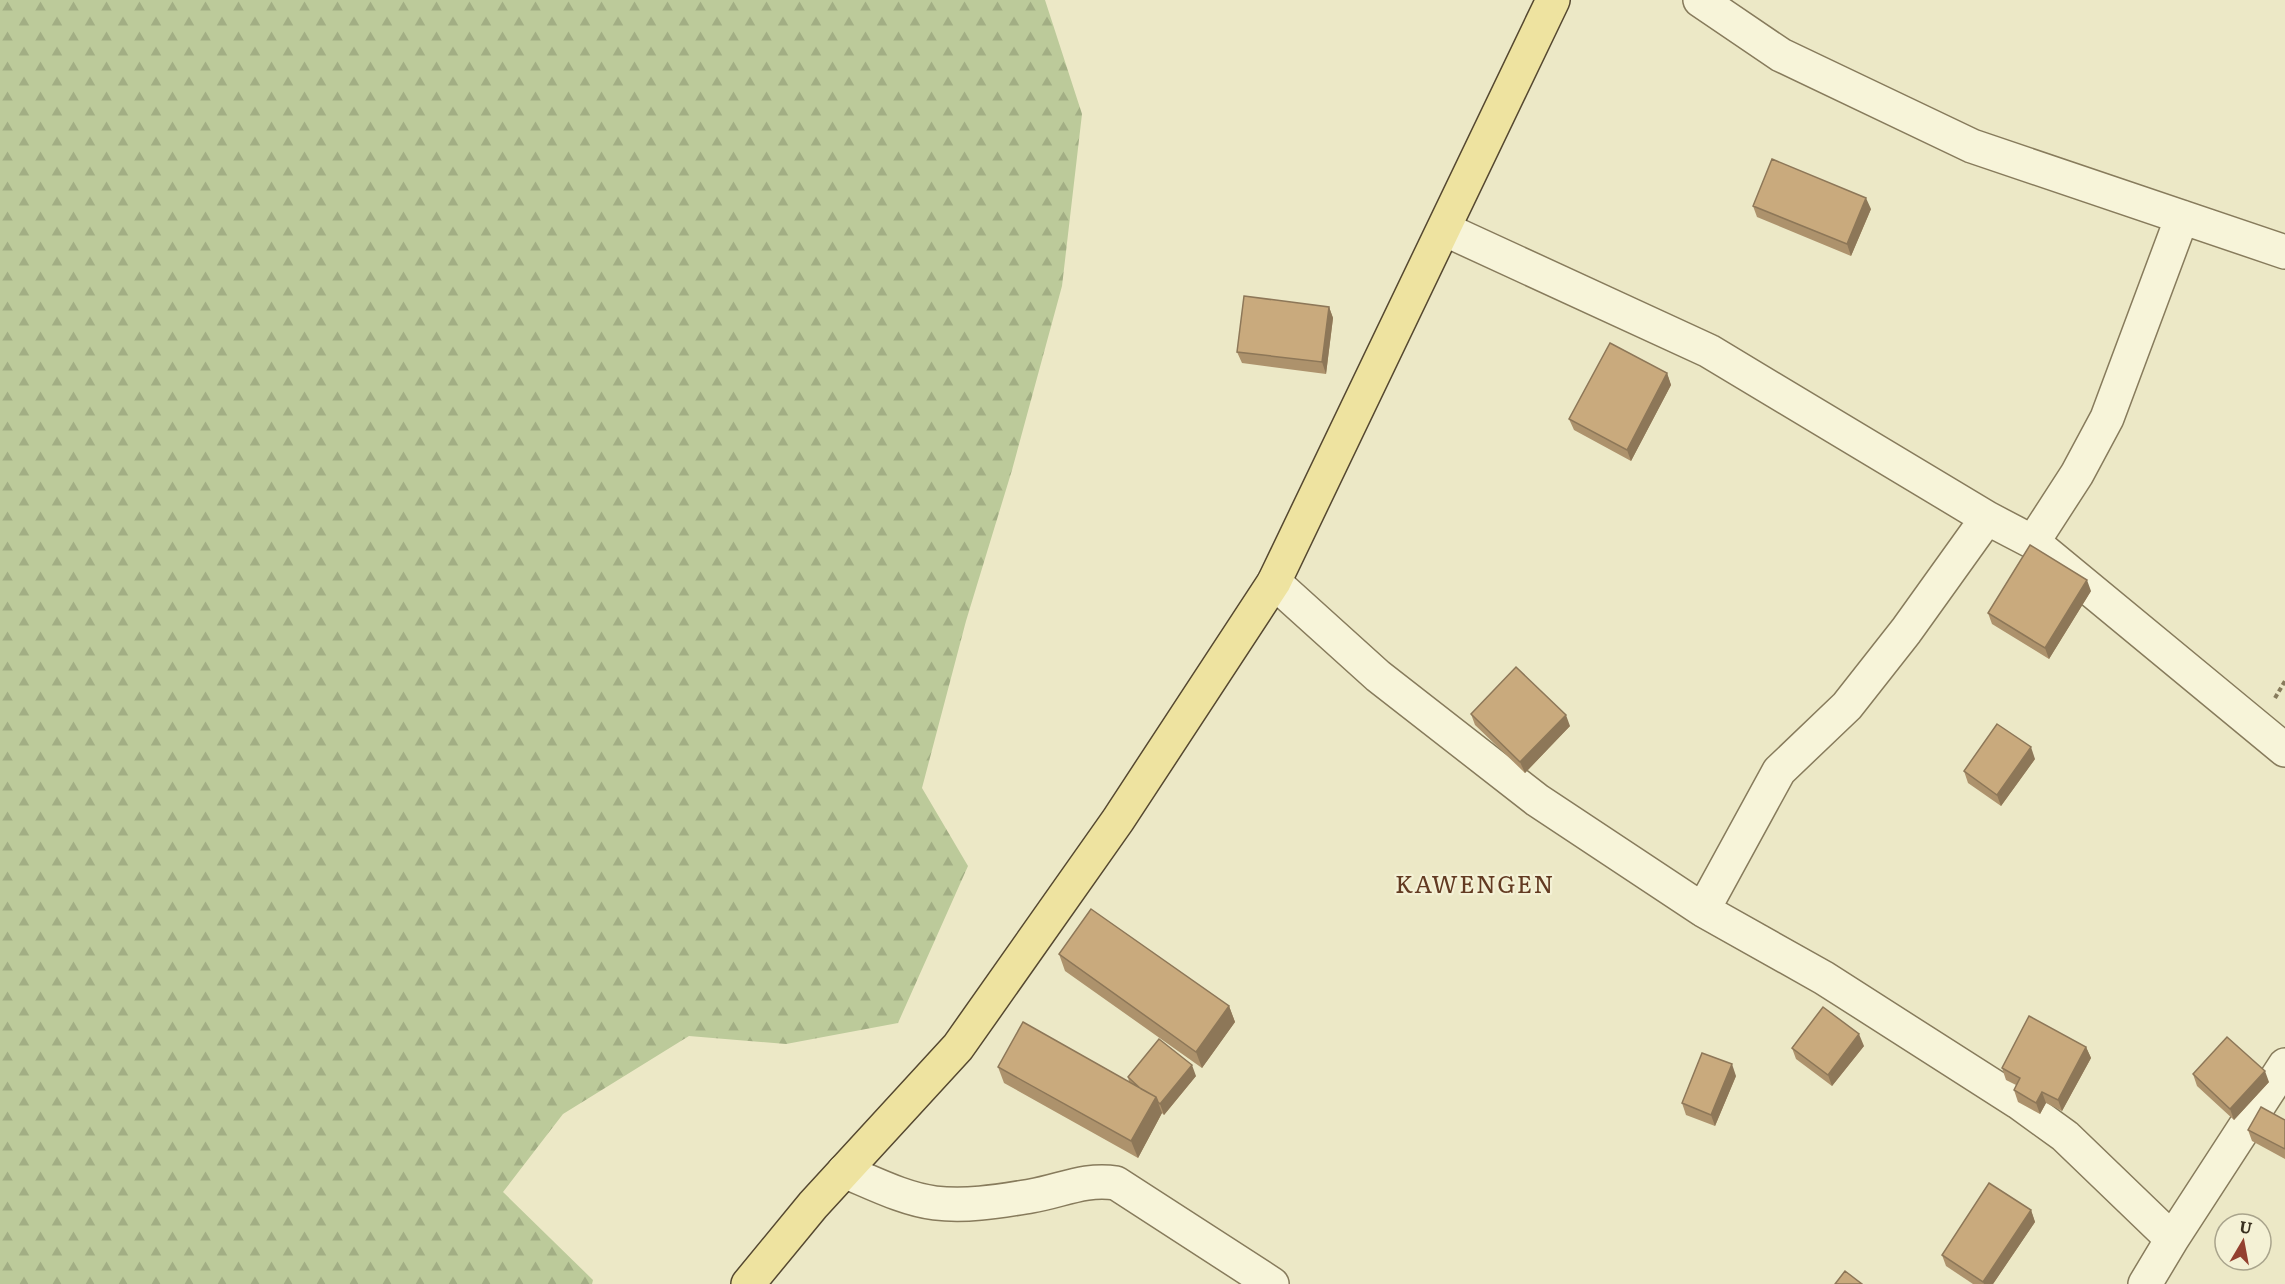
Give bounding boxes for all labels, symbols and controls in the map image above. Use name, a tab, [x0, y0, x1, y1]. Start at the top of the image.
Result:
district label: KAWENGEN	[1395, 865, 1555, 900]
north arrow	[2213, 1212, 2273, 1272]
text: U	[2238, 1213, 2254, 1239]

